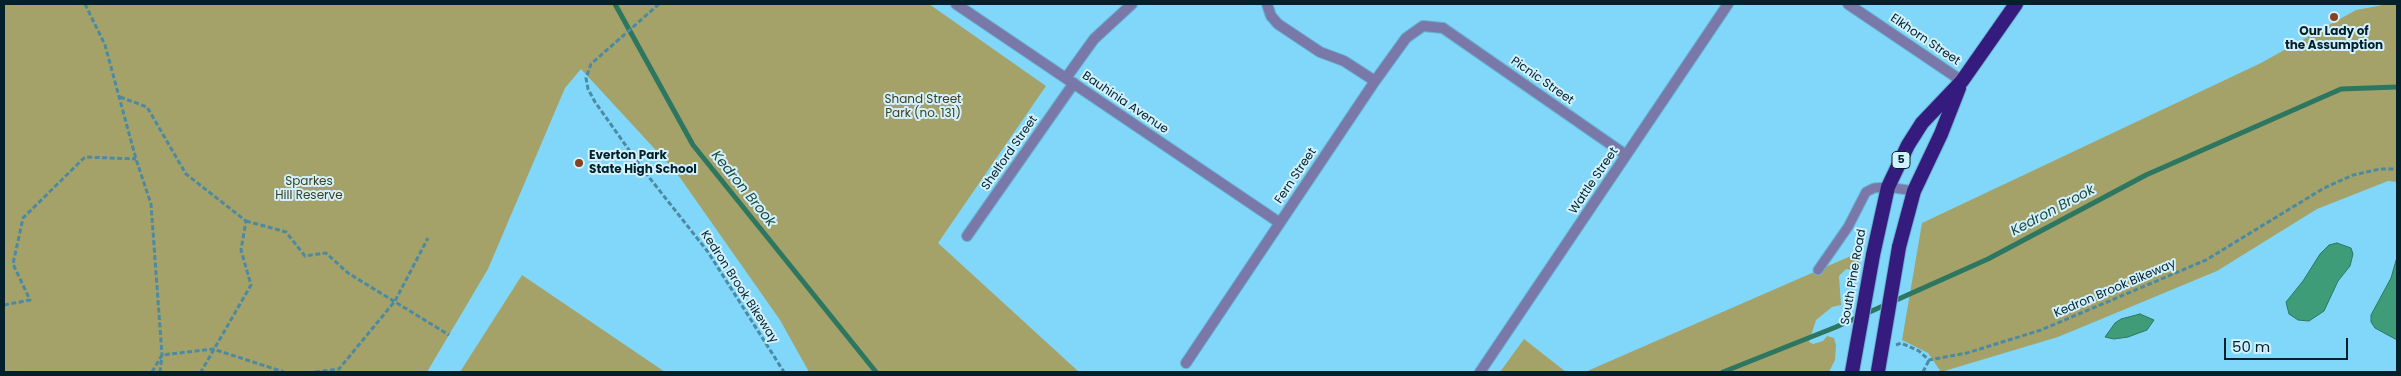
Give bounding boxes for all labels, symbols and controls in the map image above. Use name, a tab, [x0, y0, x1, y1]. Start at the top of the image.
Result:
street label: Elkhorn Street	[1887, 11, 1963, 69]
marker: Our Lady of the Assumption	[2328, 11, 2340, 23]
place label: Our Lady of the Assumption	[2285, 25, 2383, 53]
street label: Picnic Street	[1508, 54, 1576, 108]
street label: Bauhinia Avenue	[1079, 69, 1171, 137]
park label: Shand Street Park (no. 131)	[885, 93, 961, 121]
street label: Shelford Street	[979, 113, 1041, 193]
street label: Fern Street	[1272, 145, 1320, 207]
street label: Wattle Street	[1566, 145, 1622, 217]
water label: Kedron Brook	[707, 148, 779, 230]
place label: Everton Park State High School	[589, 149, 697, 177]
road number: 5	[1892, 152, 1910, 168]
marker: Everton Park State High School	[573, 157, 585, 169]
park label: Sparkes Hill Reserve	[275, 175, 343, 203]
water label: Kedron Brook	[2008, 182, 2098, 240]
street label: Kedron Brook Bikeway	[697, 228, 781, 346]
street label: South Pine Road	[1838, 228, 1870, 326]
street label: Kedron Brook Bikeway	[2052, 257, 2178, 321]
scale bar	[2226, 328, 2350, 360]
text: 50 m	[2232, 336, 2270, 357]

